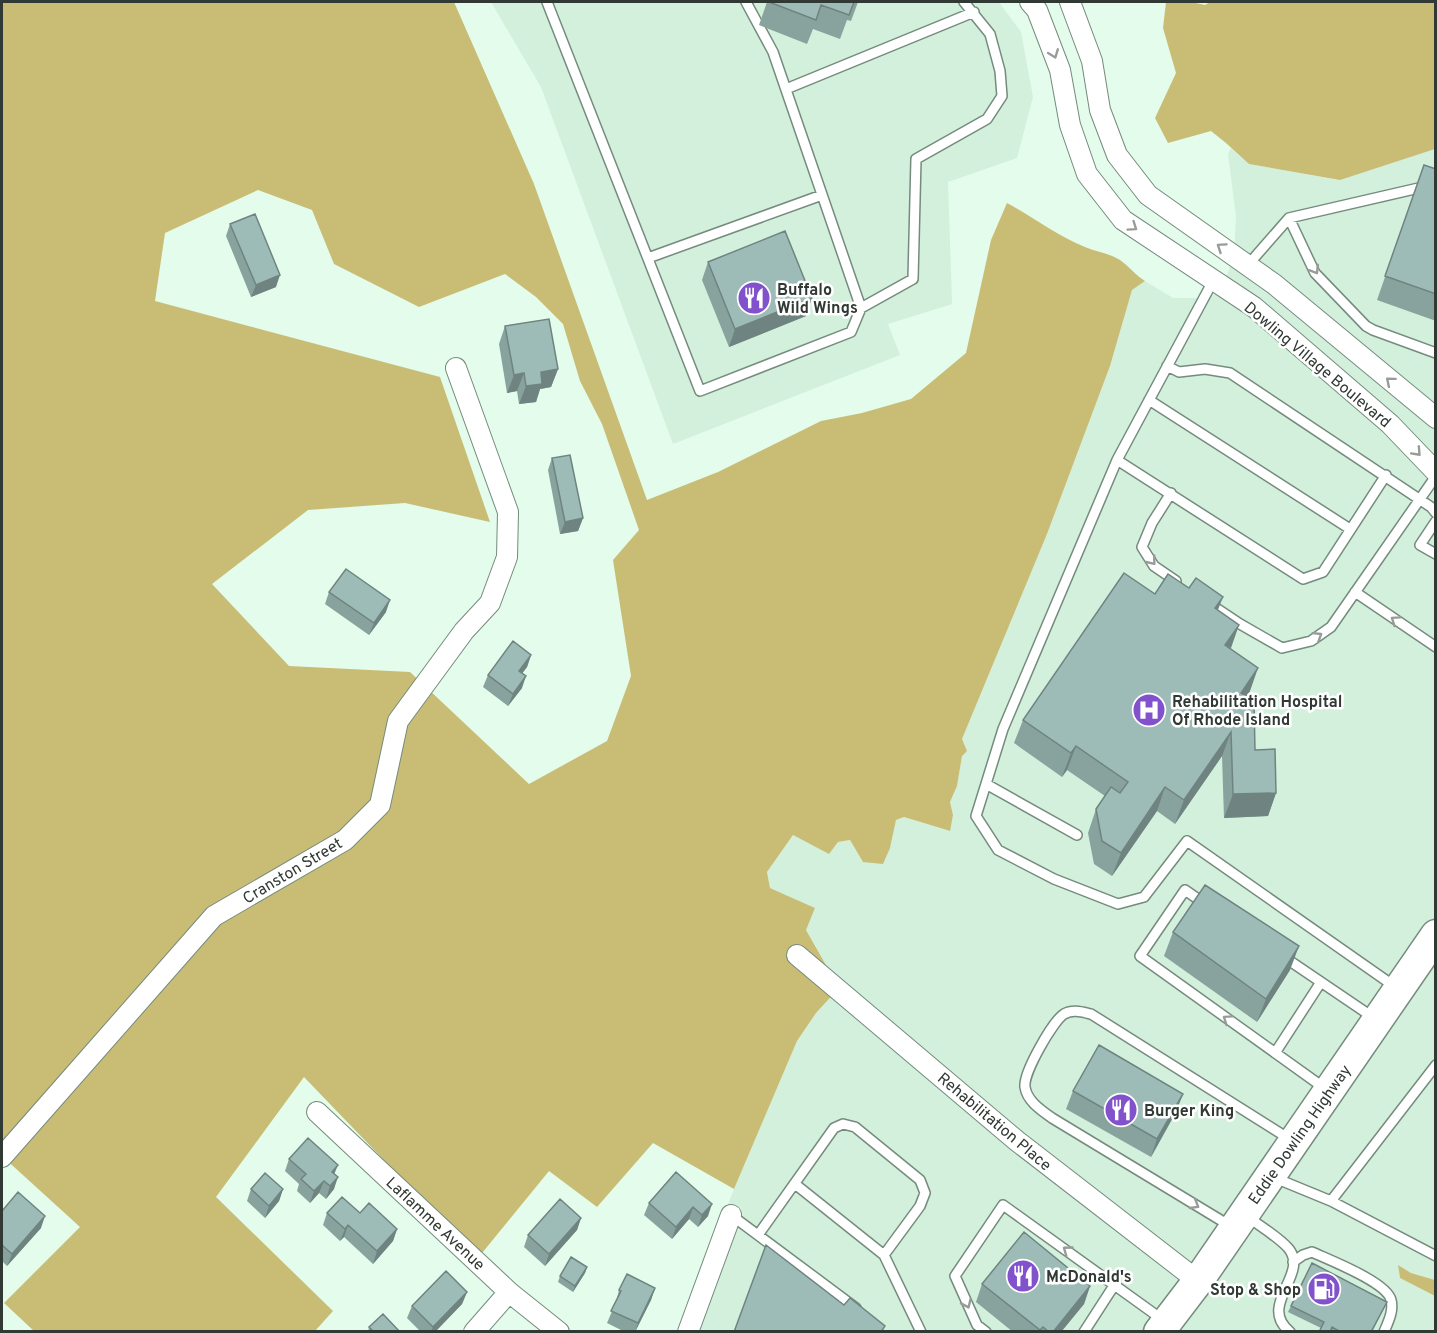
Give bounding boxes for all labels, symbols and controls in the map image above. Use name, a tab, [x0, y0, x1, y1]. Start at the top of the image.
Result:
one-way arrow	[1047, 49, 1060, 59]
one-way arrow	[1127, 220, 1138, 231]
one-way arrow	[1217, 243, 1228, 254]
one-way arrow	[1307, 264, 1318, 275]
restaurant icon: Buffalo Wild Wings	[736, 280, 772, 316]
place label: Buffalo Wild Wings	[777, 281, 858, 319]
street label: Dowling Village Boulevard	[1239, 298, 1394, 433]
one-way arrow	[1386, 377, 1397, 388]
one-way arrow	[1409, 445, 1420, 456]
one-way arrow	[1144, 554, 1155, 565]
one-way arrow	[1391, 616, 1402, 627]
one-way arrow	[1311, 632, 1322, 643]
hospital icon: Rehabilitation Hospital Of Rhode Island	[1131, 692, 1167, 728]
place label: Rehabilitation Hospital Of Rhode Island	[1172, 693, 1342, 731]
street label: Cranston Street	[240, 834, 347, 909]
one-way arrow	[1223, 1015, 1234, 1026]
street label: Eddie Dowling Highway	[1245, 1061, 1356, 1209]
street label: Rehabilitation Place	[933, 1069, 1055, 1176]
restaurant icon: Burger King	[1103, 1092, 1139, 1128]
place label: Burger King	[1144, 1102, 1234, 1122]
street label: Laflamme Avenue	[381, 1173, 488, 1276]
one-way arrow	[1189, 1197, 1199, 1209]
one-way arrow	[1062, 1246, 1073, 1257]
restaurant icon: McDonald's	[1005, 1258, 1041, 1294]
place label: McDonald's	[1046, 1268, 1132, 1288]
fuel station icon: Stop & Shop	[1306, 1271, 1342, 1307]
place label: Stop & Shop	[1210, 1281, 1301, 1301]
one-way arrow	[960, 1297, 972, 1308]

